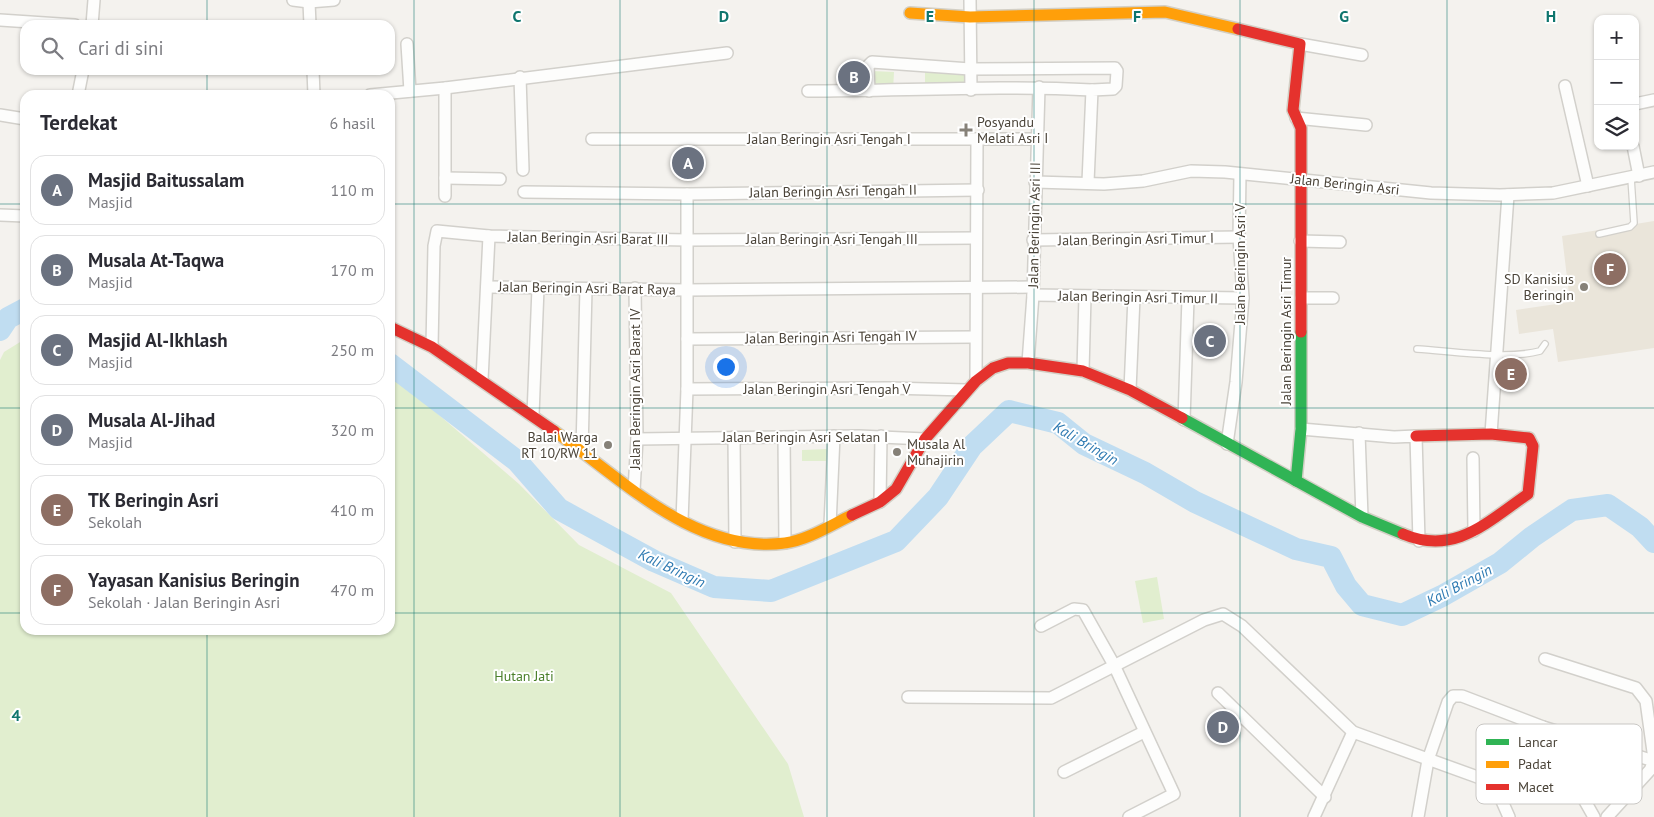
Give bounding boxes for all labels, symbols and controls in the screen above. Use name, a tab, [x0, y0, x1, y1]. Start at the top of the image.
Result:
text: C	[513, 6, 522, 26]
text: D	[719, 6, 729, 26]
text: E	[926, 6, 934, 26]
text: F	[1133, 6, 1141, 26]
text: G	[1339, 6, 1349, 26]
text: H	[1546, 6, 1556, 26]
map controls	[1594, 15, 1639, 150]
button: +	[1594, 15, 1639, 60]
search box	[20, 20, 395, 75]
icon: search	[38, 34, 66, 62]
text: Cari di sini	[78, 36, 164, 60]
pin: B	[838, 58, 870, 96]
button: −	[1594, 60, 1639, 105]
button: layers	[1594, 105, 1639, 150]
text: Terdekat	[40, 109, 117, 136]
text: 6 hasil	[330, 113, 375, 133]
place label: Posyandu Melati Asri I	[977, 113, 1048, 147]
marker: Posyandu Melati Asri I	[959, 123, 973, 137]
street label: Jalan Beringin Asri Tengah I	[746, 130, 911, 148]
pin: A	[672, 144, 704, 182]
street label: Jalan Beringin Asri III	[1024, 162, 1044, 289]
text: Masjid Baitussalam	[88, 168, 244, 192]
street label: Jalan Beringin Asri	[1289, 169, 1400, 199]
text: A	[52, 180, 62, 200]
text: 110 m	[331, 180, 374, 200]
street label: Jalan Beringin Asri Tengah II	[748, 181, 917, 201]
text: Masjid	[88, 192, 133, 212]
street label: Jalan Beringin Asri V	[1231, 203, 1249, 326]
street label: Jalan Beringin Asri Barat III	[506, 228, 669, 248]
street label: Jalan Beringin Asri Timur I	[1057, 229, 1214, 249]
street label: Jalan Beringin Asri Tengah III	[745, 230, 918, 248]
text: Musala At-Taqwa	[88, 248, 224, 272]
pin: F	[1594, 250, 1626, 288]
street label: Jalan Beringin Asri Timur	[1277, 257, 1295, 406]
text: B	[52, 260, 62, 280]
text: 170 m	[331, 260, 374, 280]
place label: SD Kanisius Beringin	[1504, 270, 1574, 304]
text: Masjid	[88, 272, 133, 292]
street label: Jalan Beringin Asri Barat Raya	[497, 277, 676, 299]
marker: SD Kanisius Beringin	[1578, 281, 1590, 293]
street label: Jalan Beringin Asri Timur II	[1057, 287, 1218, 307]
street label: Jalan Beringin Asri Barat IV	[626, 309, 644, 470]
pin: C	[1194, 322, 1226, 360]
street label: Jalan Beringin Asri Tengah IV	[744, 327, 917, 348]
text: Masjid Al-Ikhlash	[88, 328, 228, 352]
text: C	[53, 340, 61, 360]
text: 250 m	[331, 340, 374, 360]
text: Masjid	[88, 352, 133, 372]
your location	[713, 354, 739, 380]
pin: E	[1495, 355, 1527, 393]
street label: Jalan Beringin Asri Tengah V	[742, 380, 911, 398]
text: Musala Al-Jihad	[88, 408, 215, 432]
water label: Kali Bringin	[1050, 417, 1122, 469]
text: D	[52, 420, 62, 440]
text: 320 m	[331, 420, 374, 440]
place label: Balai Warga RT 10/RW 11	[521, 428, 598, 462]
street label: Jalan Beringin Asri Selatan I	[721, 428, 888, 446]
text: Masjid	[88, 432, 133, 452]
place label: Musala Al Muhajirin	[907, 435, 965, 469]
marker: Balai Warga RT 10/RW 11	[602, 439, 614, 451]
marker: Musala Al Muhajirin	[891, 446, 903, 458]
text: TK Beringin Asri	[88, 488, 219, 512]
text: E	[53, 500, 61, 520]
text: 410 m	[331, 500, 374, 520]
text: Sekolah	[88, 512, 142, 532]
water label: Kali Bringin	[635, 544, 709, 592]
water label: Kali Bringin	[1423, 560, 1495, 610]
text: Yayasan Kanisius Beringin	[88, 568, 300, 592]
text: F	[53, 580, 61, 600]
text: 470 m	[331, 580, 374, 600]
text: Sekolah · Jalan Beringin Asri	[88, 592, 280, 612]
park label: Hutan Jati	[494, 667, 554, 685]
text: 4	[11, 705, 21, 725]
pin: D	[1207, 708, 1239, 746]
legend	[1476, 724, 1642, 804]
text: Lancar	[1518, 733, 1558, 751]
text: Padat	[1518, 755, 1552, 773]
text: Macet	[1518, 778, 1554, 796]

